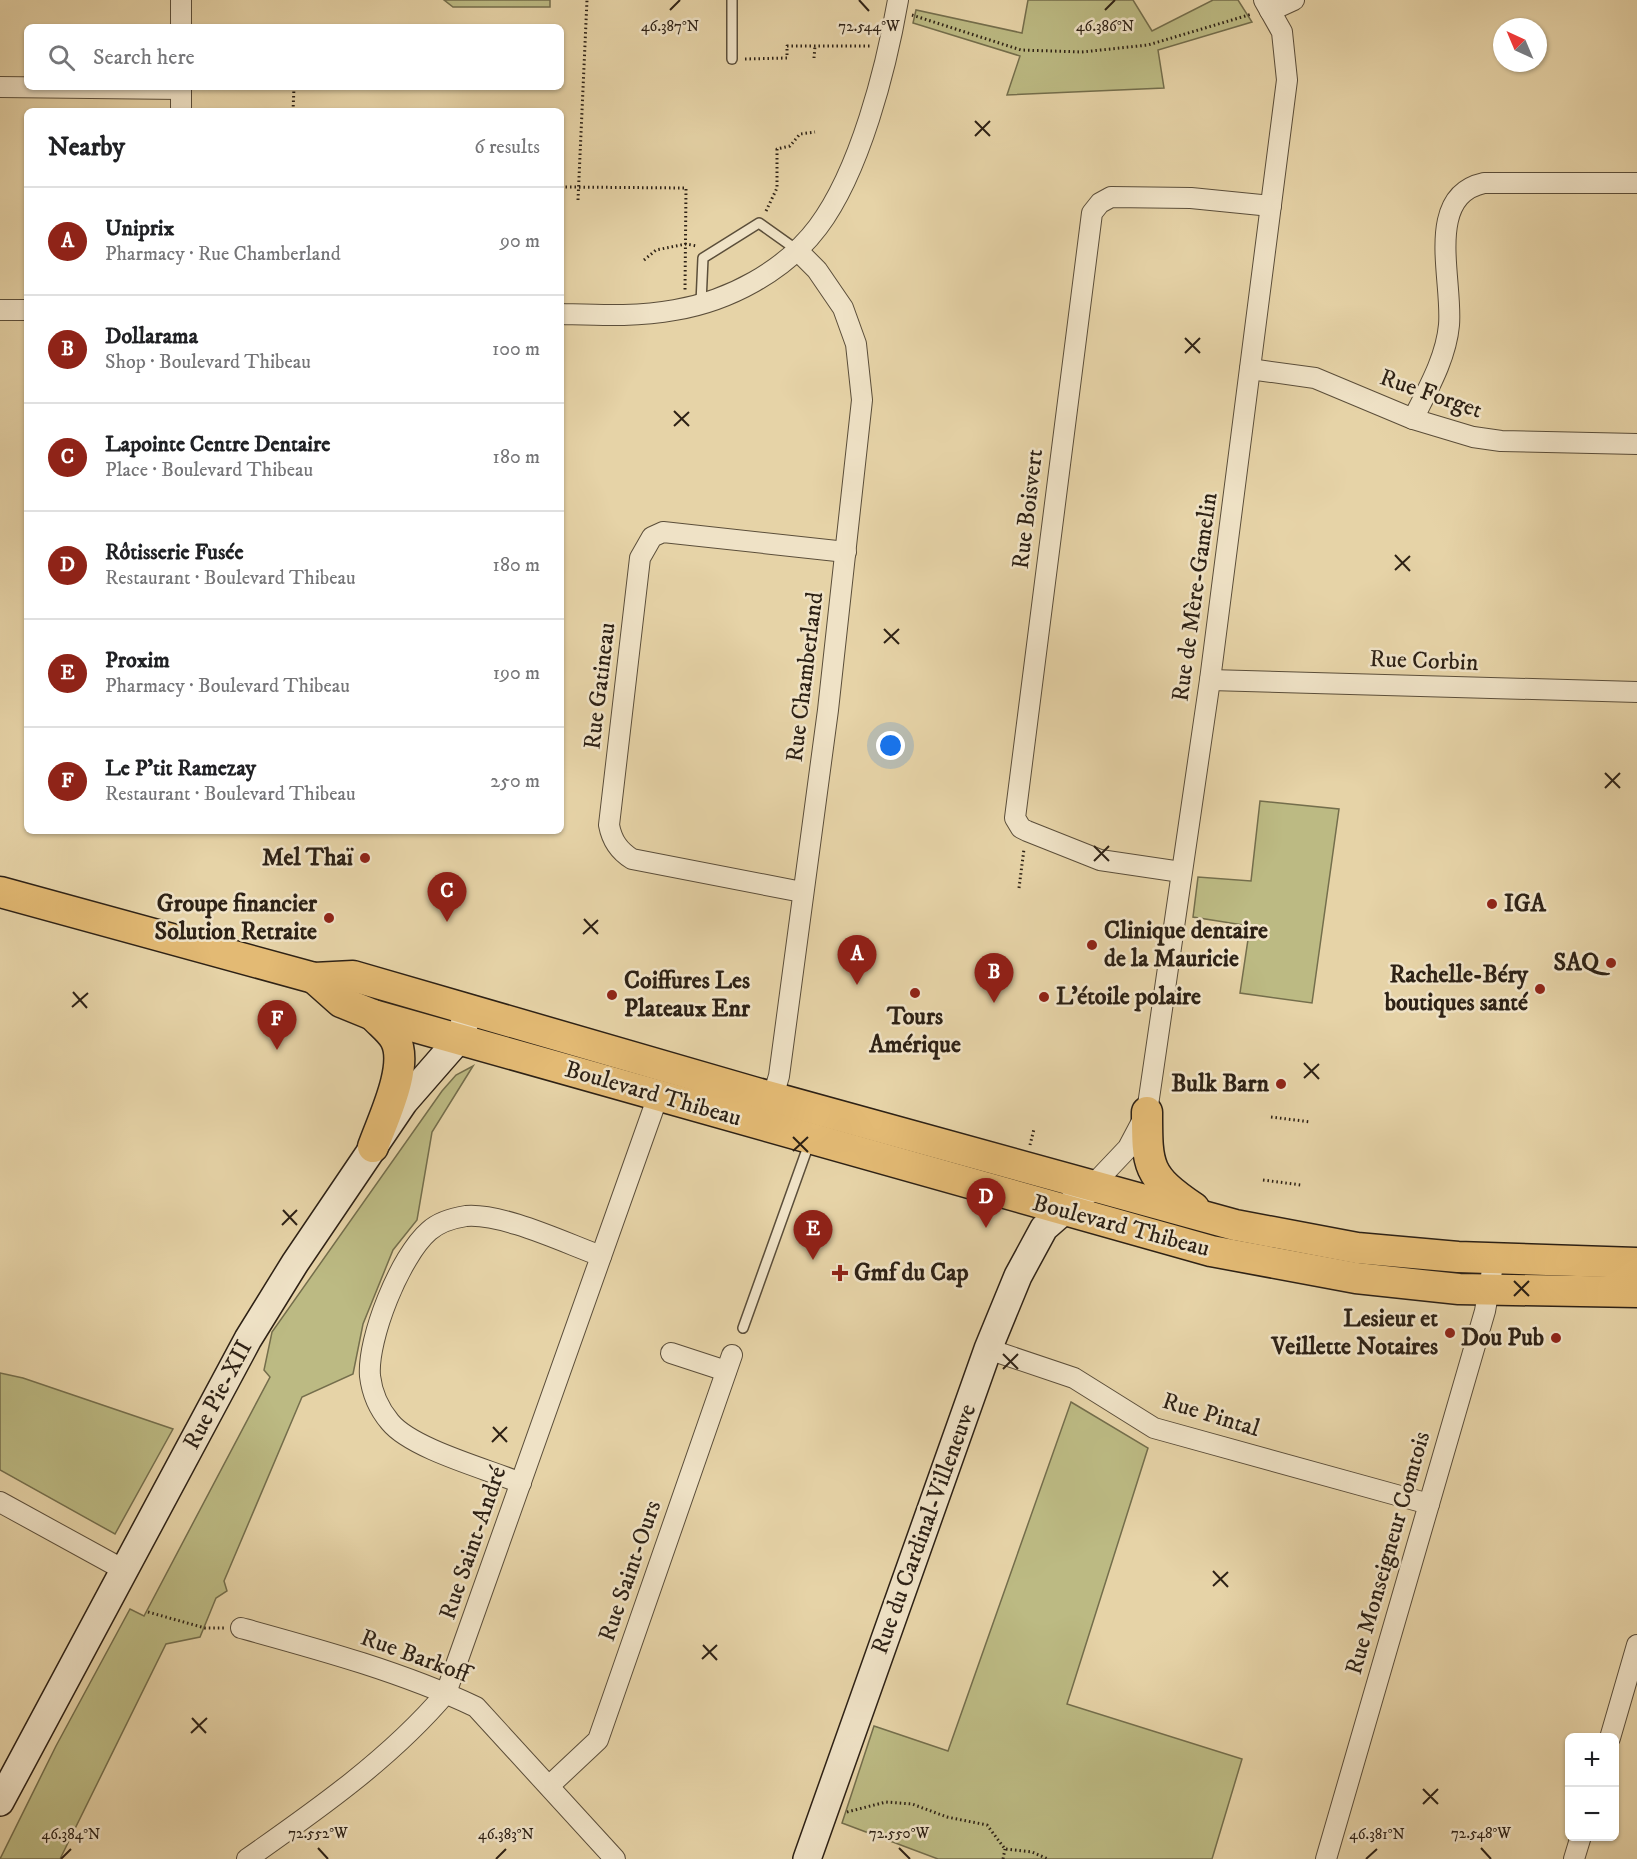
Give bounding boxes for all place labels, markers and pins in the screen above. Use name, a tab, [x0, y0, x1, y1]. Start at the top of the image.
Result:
place label: Mel Thaï	[262, 843, 354, 873]
marker: Mel Thaï	[358, 851, 372, 865]
pin: C	[428, 872, 466, 922]
place label: Groupe financier Solution Retraite	[155, 889, 318, 947]
place label: IGA	[1504, 889, 1546, 919]
marker: IGA	[1485, 897, 1499, 911]
marker: Groupe financier Solution Retraite	[322, 911, 336, 925]
place label: Clinique dentaire de la Mauricie	[1104, 916, 1268, 974]
pin: A	[838, 936, 876, 985]
marker: Clinique dentaire de la Mauricie	[1085, 938, 1099, 952]
place label: SAQ	[1554, 948, 1610, 978]
pin: B	[974, 954, 1014, 1003]
marker: SAQ	[1604, 956, 1618, 970]
place label: Rachelle-Béry boutiques santé	[1384, 960, 1529, 1018]
place label: Coiffures Les Plateaux Enr	[624, 966, 751, 1024]
place label: L'étoile polaire	[1056, 982, 1201, 1012]
marker: Rachelle-Béry boutiques santé	[1533, 982, 1547, 996]
marker: Tours Amérique	[908, 986, 922, 1000]
marker: Coiffures Les Plateaux Enr	[605, 988, 619, 1002]
marker: L'étoile polaire	[1037, 990, 1051, 1004]
pin: F	[258, 1000, 296, 1050]
place label: Tours Amérique	[868, 1002, 961, 1060]
place label: Bulk Barn	[1171, 1069, 1269, 1099]
marker: Bulk Barn	[1274, 1077, 1288, 1091]
pin: D	[966, 1178, 1006, 1228]
pin: E	[794, 1210, 832, 1260]
place label: Gmf du Cap	[854, 1258, 969, 1288]
marker: Gmf du Cap	[831, 1264, 849, 1282]
place label: Lesieur et Veillette Notaires	[1270, 1304, 1438, 1362]
place label: Dou Pub	[1461, 1323, 1544, 1353]
marker: Lesieur et Veillette Notaires	[1443, 1326, 1457, 1340]
marker: Dou Pub	[1549, 1331, 1563, 1345]

